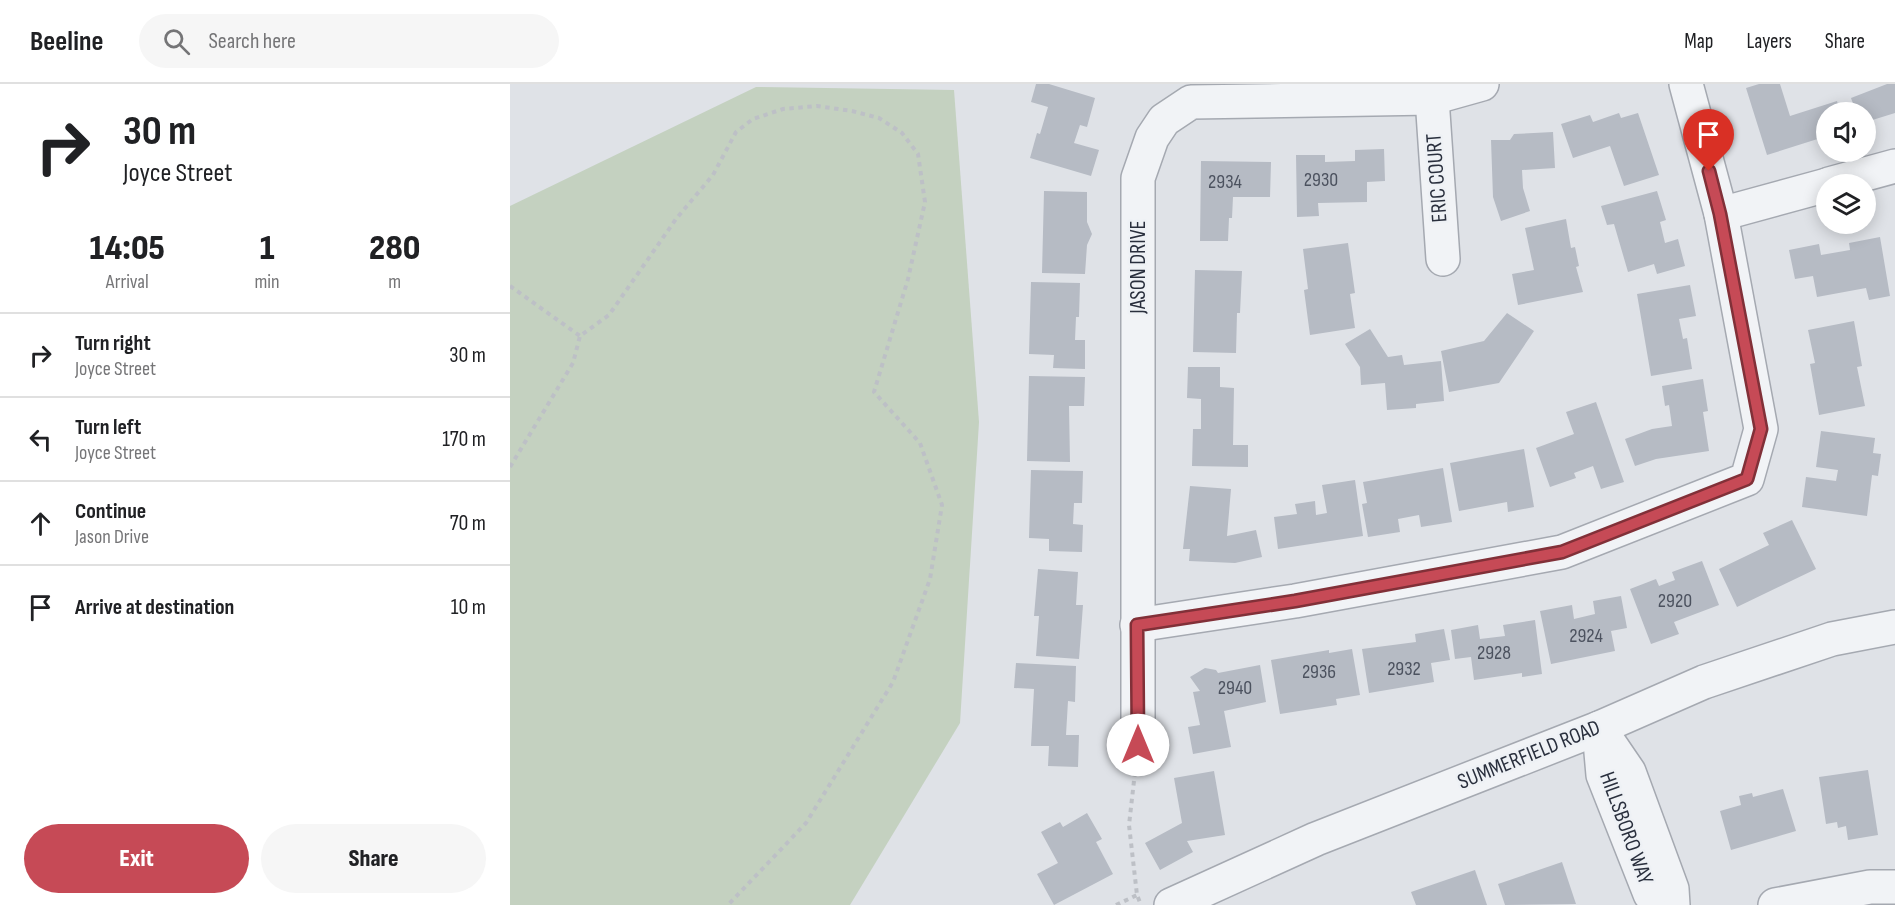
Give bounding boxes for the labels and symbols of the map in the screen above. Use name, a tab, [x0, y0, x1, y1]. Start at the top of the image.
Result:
pin	[1683, 109, 1734, 171]
street label: ERIC COURT	[1420, 133, 1454, 223]
house number: 2930	[1304, 168, 1338, 192]
house number: 2934	[1208, 170, 1242, 194]
street label: JASON DRIVE	[1125, 220, 1152, 315]
house number: 2920	[1658, 589, 1692, 613]
house number: 2924	[1569, 624, 1603, 648]
house number: 2928	[1477, 641, 1511, 665]
house number: 2932	[1387, 657, 1421, 681]
house number: 2936	[1302, 660, 1336, 684]
house number: 2940	[1218, 676, 1252, 700]
position arrow	[1106, 713, 1170, 777]
street label: SUMMERFIELD ROAD	[1454, 714, 1604, 796]
street label: HILLSBORO WAY	[1593, 768, 1659, 888]

